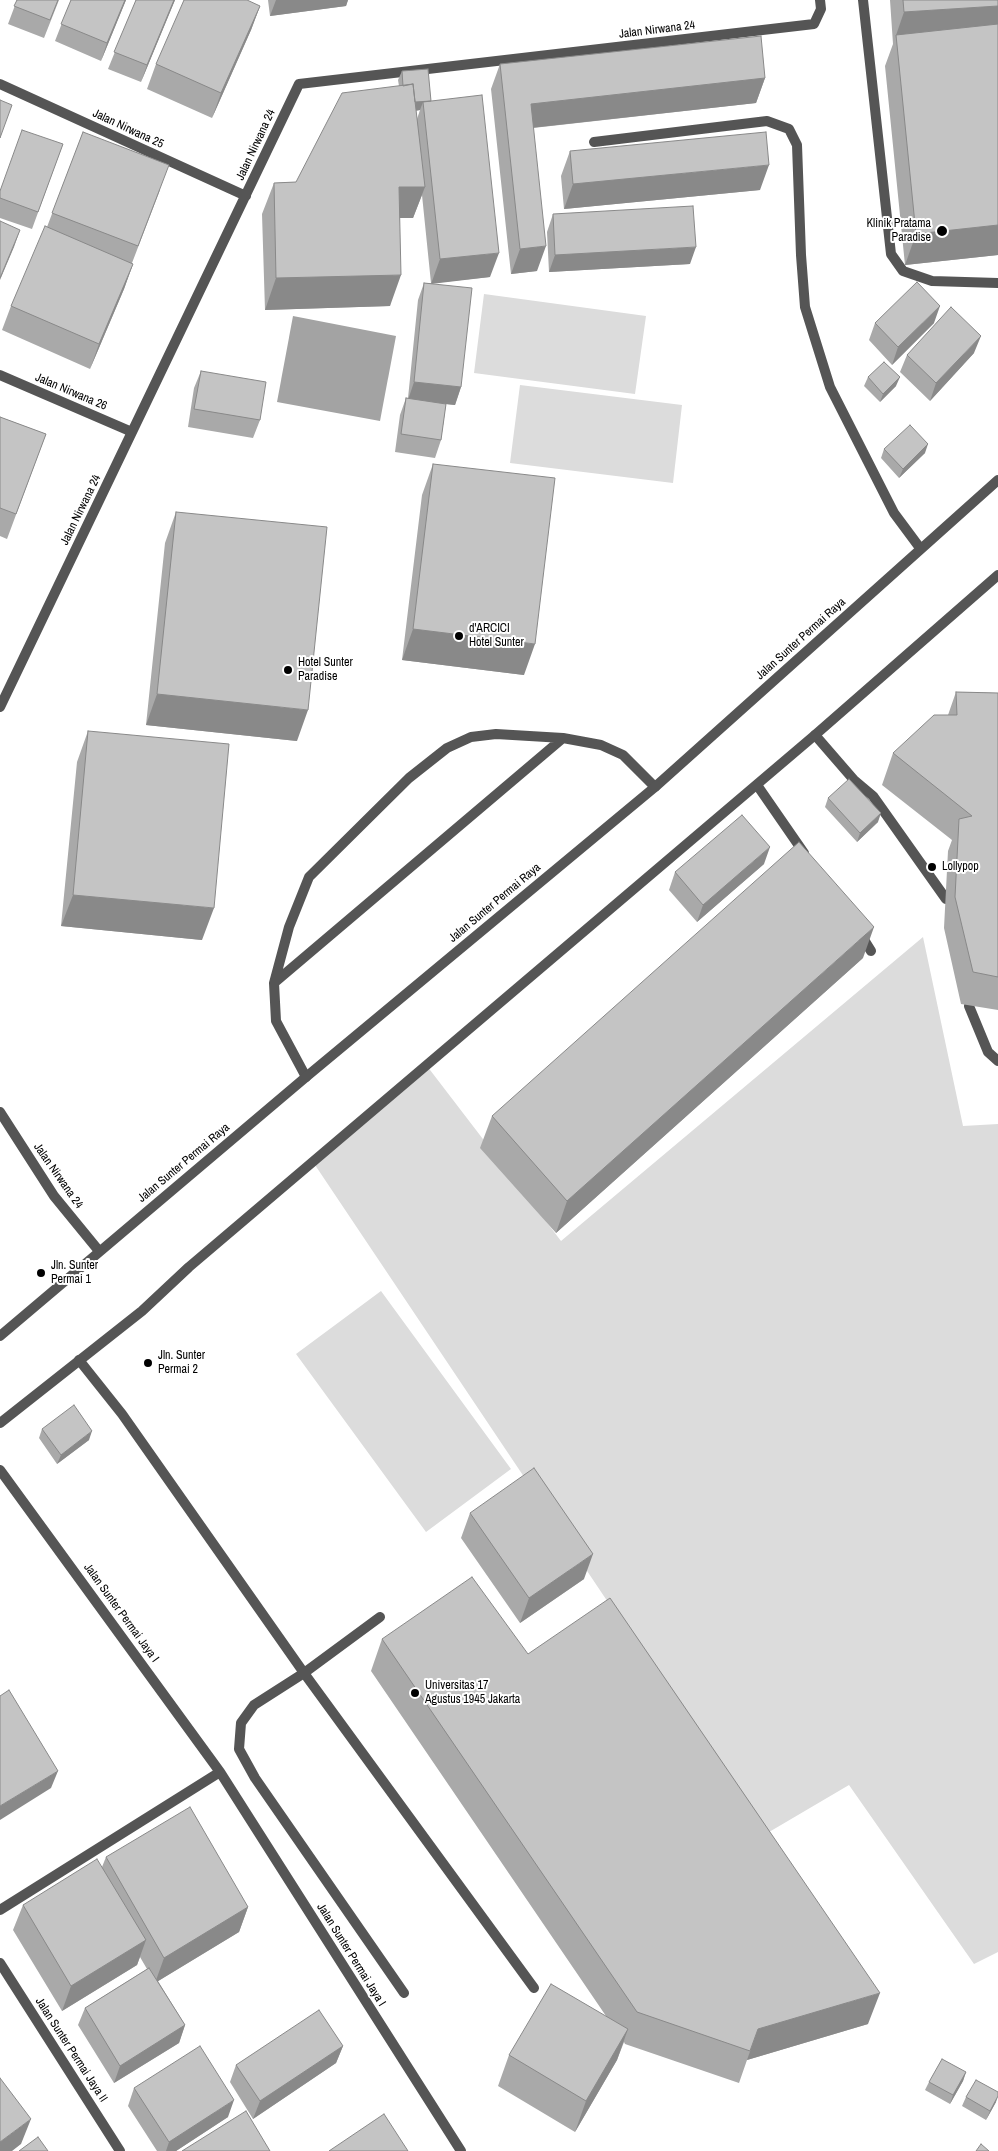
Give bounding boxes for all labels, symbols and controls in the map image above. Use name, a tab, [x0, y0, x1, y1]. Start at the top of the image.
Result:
street label: Jalan Nirwana 24	[618, 18, 696, 42]
street label: Jalan Nirwana 25	[90, 106, 166, 152]
street label: Jalan Nirwana 24	[233, 107, 279, 183]
place label: Klinik Pratama Paradise	[866, 217, 931, 245]
marker: Klinik Pratama Paradise	[935, 224, 949, 238]
street label: Jalan Nirwana 26	[33, 370, 109, 414]
street label: Jalan Nirwana 24	[58, 472, 104, 548]
street label: Jalan Sunter Permai Raya	[753, 595, 849, 683]
place label: d'ARCICI Hotel Sunter	[469, 622, 524, 650]
marker: d'ARCICI Hotel Sunter	[453, 630, 465, 642]
place label: Hotel Sunter Paradise	[298, 656, 353, 684]
marker: Hotel Sunter Paradise	[282, 664, 294, 676]
street label: Jalan Sunter Permai Raya	[446, 860, 544, 946]
place label: Lollypop	[942, 860, 979, 874]
marker: Lollypop	[926, 861, 938, 873]
street label: Jalan Sunter Permai Raya	[135, 1120, 233, 1206]
street label: Jalan Nirwana 24	[30, 1141, 86, 1211]
place label: Jln. Sunter Permai 1	[51, 1259, 98, 1287]
marker: Jln. Sunter Permai 1	[35, 1267, 47, 1279]
place label: Jln. Sunter Permai 2	[158, 1349, 205, 1377]
marker: Jln. Sunter Permai 2	[142, 1357, 154, 1369]
street label: Jalan Sunter Permai Jaya I	[80, 1561, 162, 1665]
place label: Universitas 17 Agustus 1945 Jakarta	[425, 1679, 520, 1707]
marker: Universitas 17 Agustus 1945 Jakarta	[409, 1687, 421, 1699]
street label: Jalan Sunter Permai Jaya I	[313, 1901, 389, 2009]
street label: Jalan Sunter Permai Jaya II	[32, 1995, 110, 2105]

